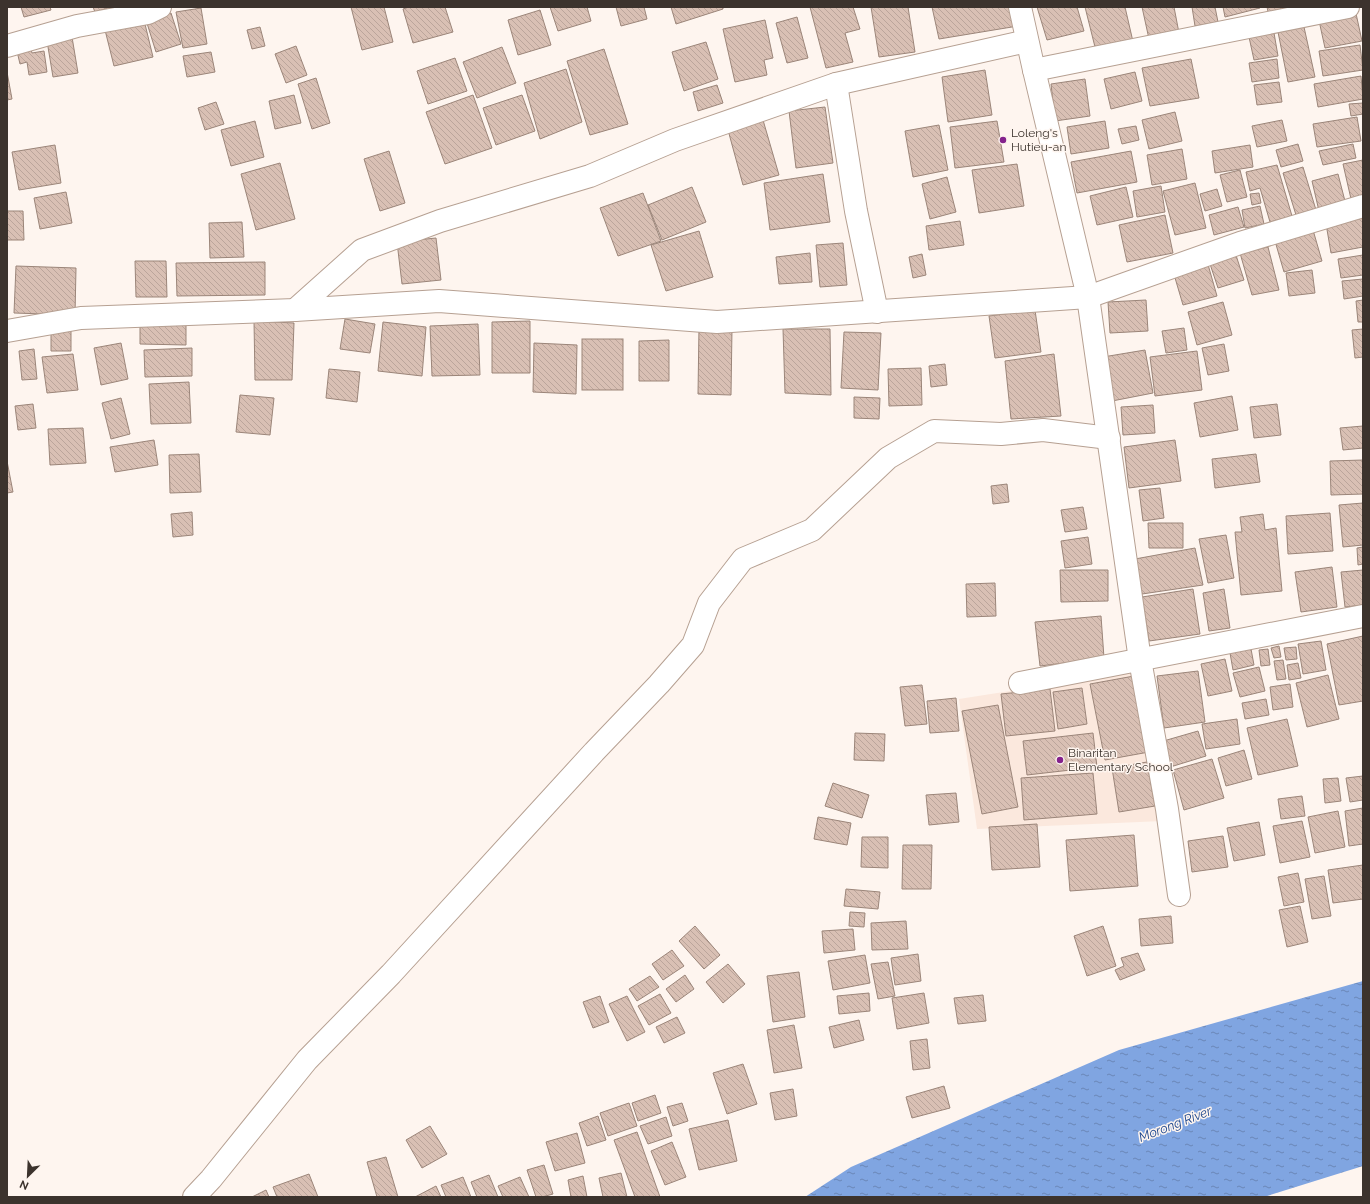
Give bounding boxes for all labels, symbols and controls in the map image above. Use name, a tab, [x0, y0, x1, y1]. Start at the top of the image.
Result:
place label: Loleng's Hutieu-an	[1011, 126, 1066, 154]
marker: Loleng's Hutieu-an	[998, 135, 1008, 145]
place label: Binaritan Elementary School	[1068, 746, 1174, 774]
marker: Binaritan Elementary School	[1055, 755, 1065, 765]
water label: Morong River	[1136, 1103, 1214, 1145]
north arrow	[8, 1156, 48, 1196]
text: N	[18, 1177, 31, 1192]

